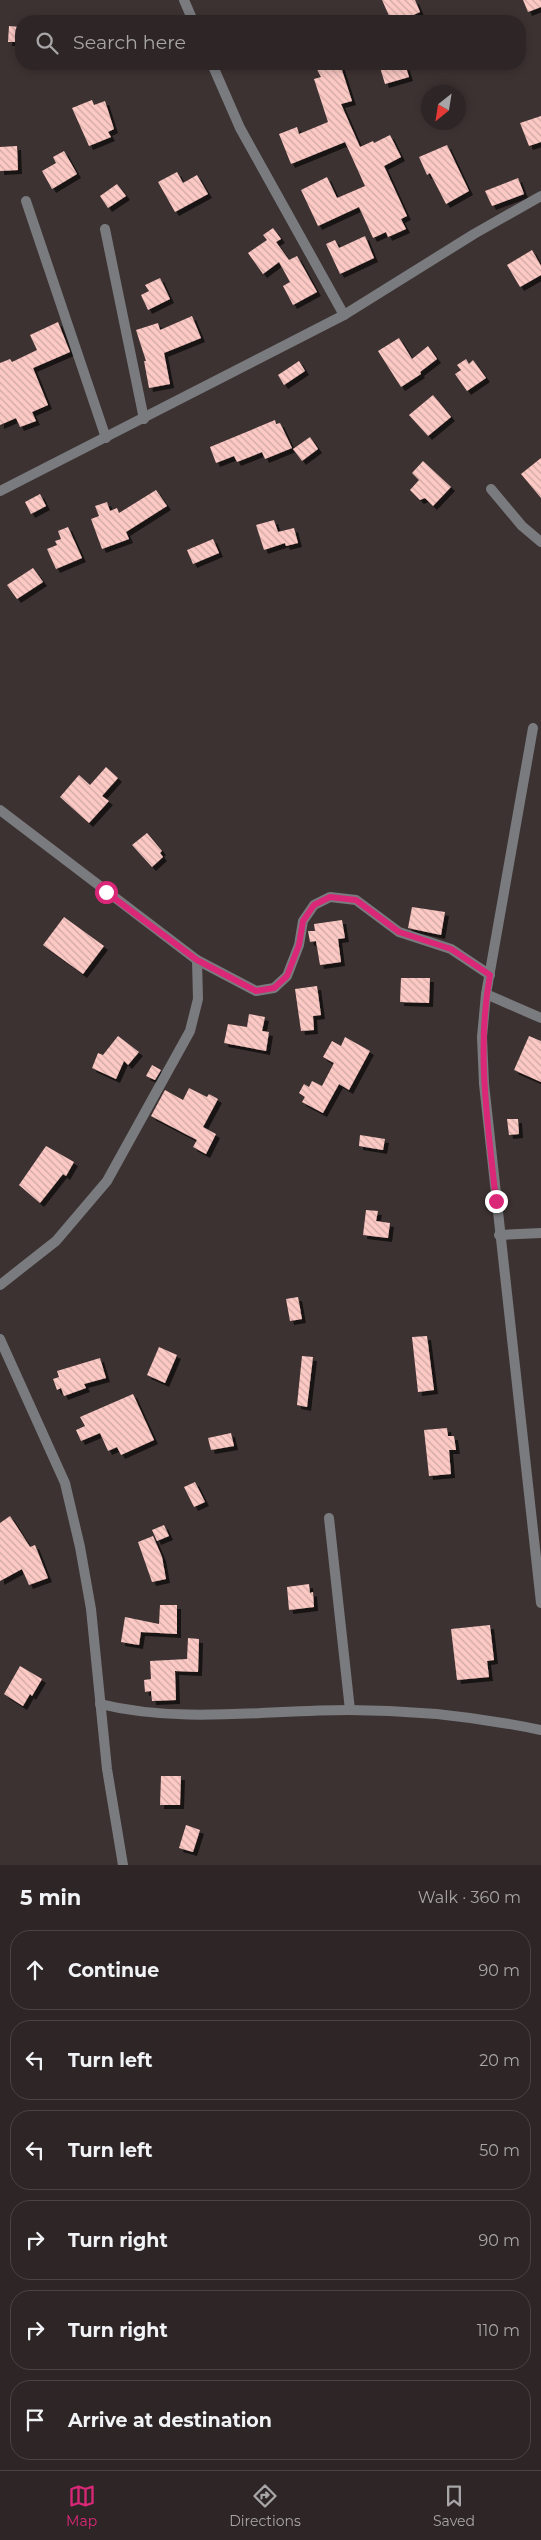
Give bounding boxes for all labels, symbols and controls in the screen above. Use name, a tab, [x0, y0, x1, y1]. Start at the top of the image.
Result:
search box	[15, 15, 526, 70]
icon: search	[33, 29, 61, 57]
text: Search here	[73, 31, 186, 54]
north arrow	[421, 85, 466, 130]
route start	[95, 881, 118, 904]
route end	[485, 1190, 508, 1213]
text: 5 min	[20, 1885, 81, 1910]
text: Walk · 360 m	[418, 1888, 521, 1907]
icon: ahead	[21, 1956, 49, 1984]
text: Continue	[68, 1959, 159, 1982]
text: 90 m	[478, 1961, 520, 1980]
icon: left	[21, 2046, 49, 2074]
text: Turn left	[68, 2049, 153, 2072]
text: 20 m	[479, 2051, 520, 2070]
icon: left	[21, 2136, 49, 2164]
text: Turn left	[68, 2139, 153, 2162]
text: 50 m	[479, 2141, 520, 2160]
icon: right	[21, 2226, 49, 2254]
text: Turn right	[68, 2229, 168, 2252]
text: 90 m	[478, 2231, 520, 2250]
icon: right	[21, 2316, 49, 2344]
text: Turn right	[68, 2319, 168, 2342]
text: 110 m	[477, 2321, 520, 2340]
icon: arrive	[21, 2406, 49, 2434]
text: Arrive at destination	[68, 2409, 272, 2432]
tab: Map	[66, 2482, 97, 2530]
tab: Directions	[229, 2482, 301, 2530]
tab: Saved	[433, 2482, 475, 2530]

